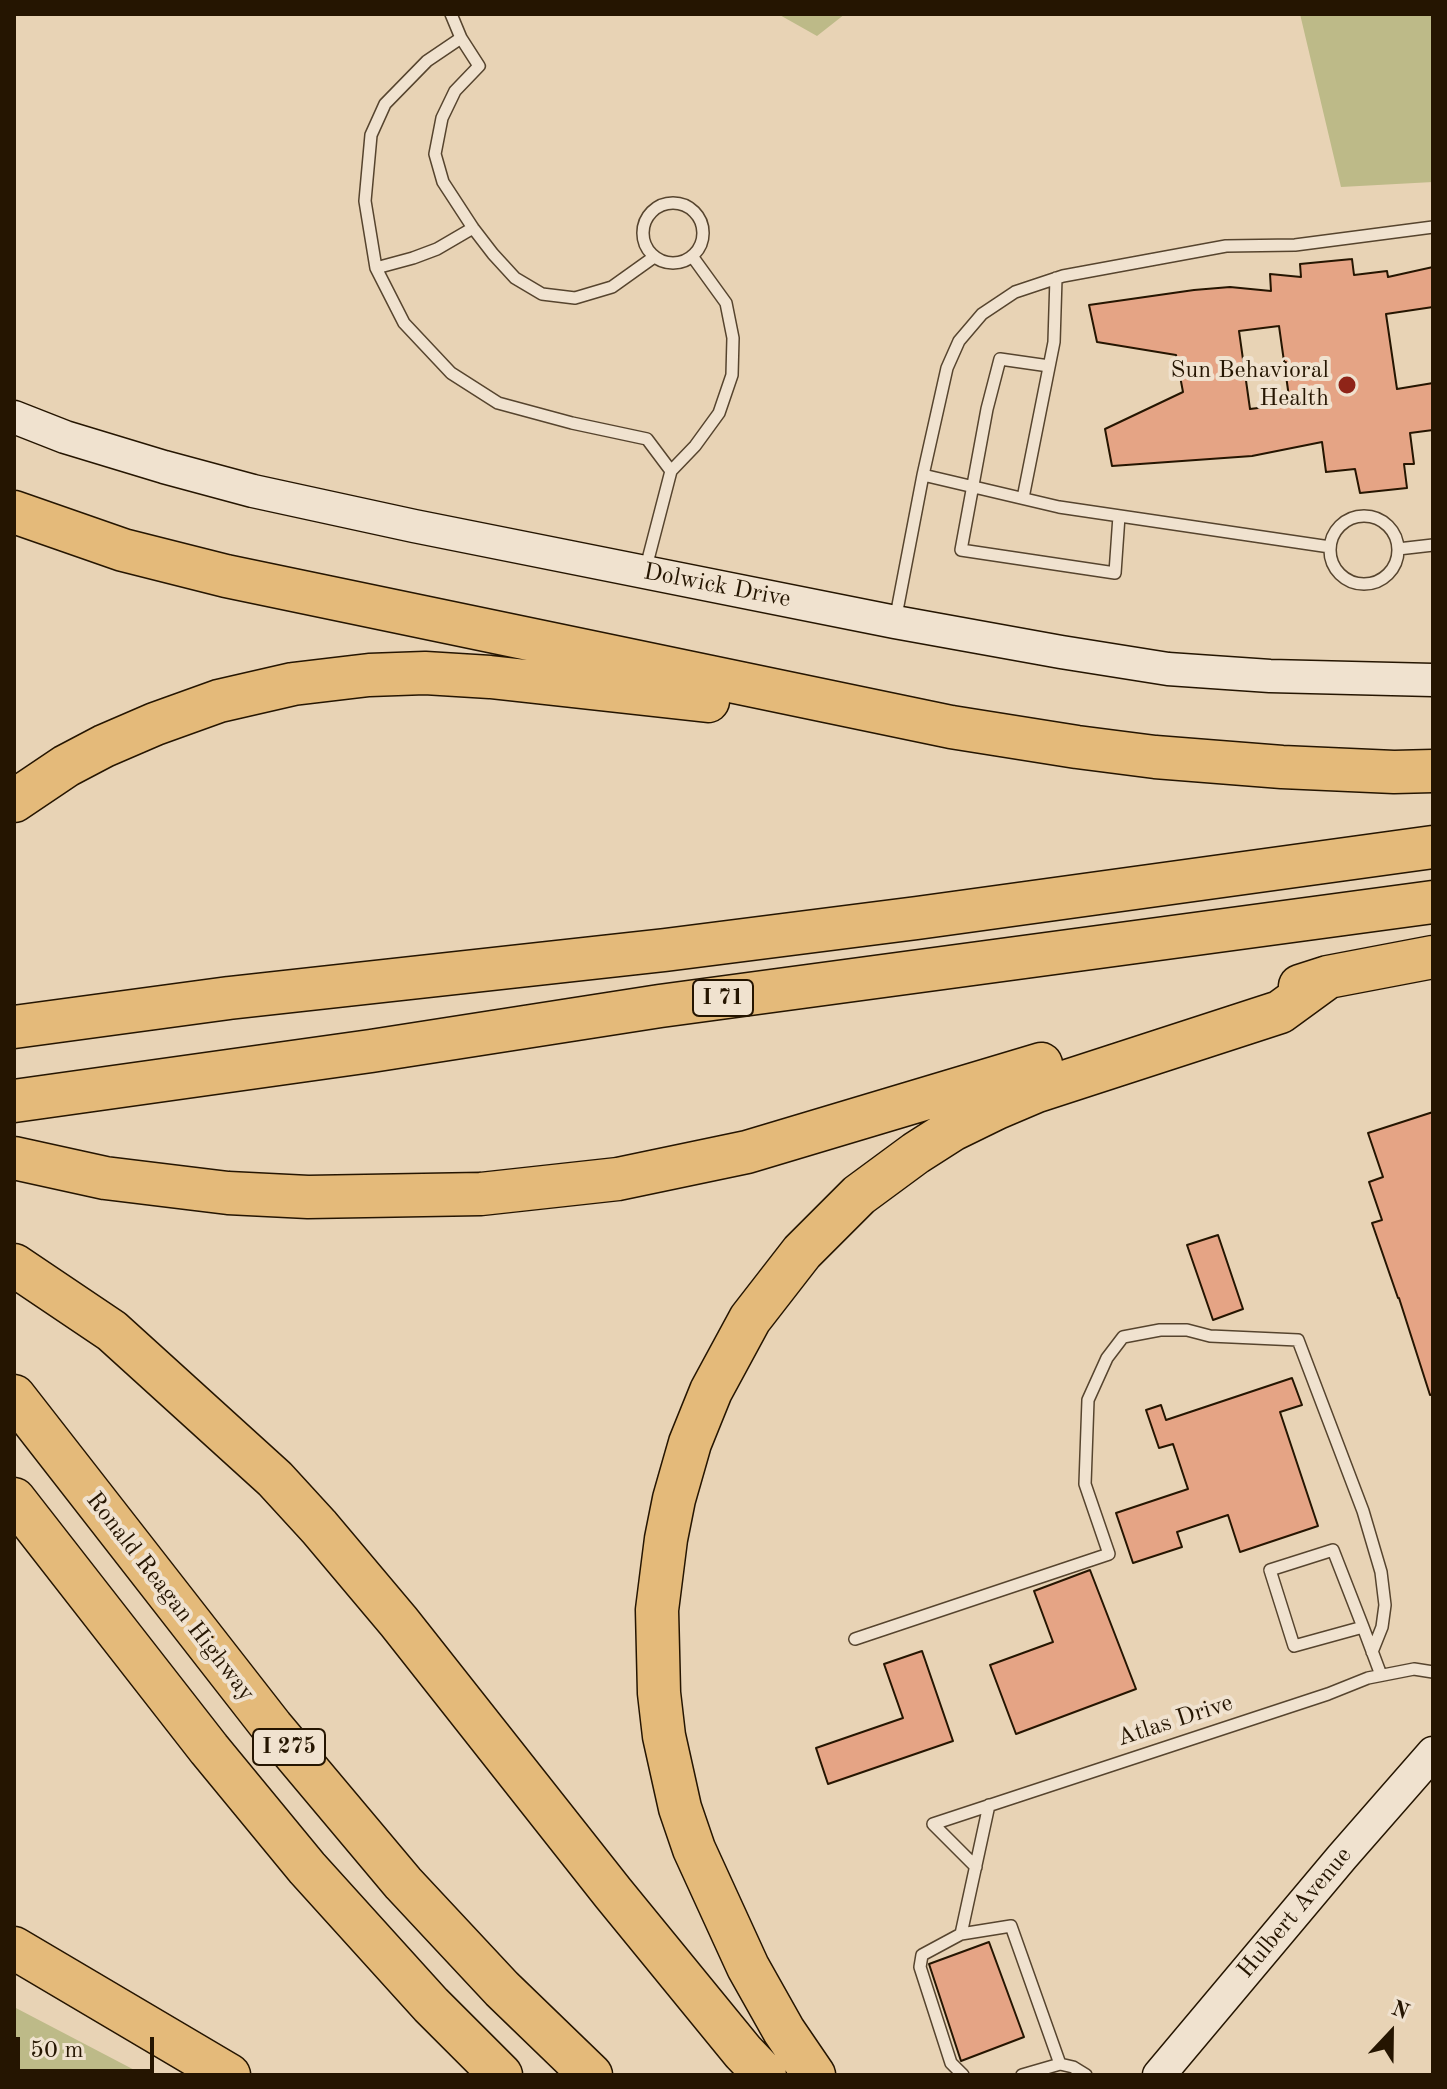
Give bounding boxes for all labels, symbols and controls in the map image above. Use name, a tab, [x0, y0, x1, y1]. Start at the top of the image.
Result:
place label: Sun Behavioral Health	[1171, 357, 1329, 413]
marker: Sun Behavioral Health	[1336, 374, 1358, 396]
street label: Dolwick Drive	[641, 558, 793, 614]
road number: I 71	[693, 980, 753, 1016]
street label: Ronald Reagan Highway	[79, 1487, 261, 1707]
street label: Atlas Drive	[1114, 1689, 1236, 1753]
road number: I 275	[253, 1729, 325, 1765]
street label: Hulbert Avenue	[1232, 1841, 1358, 1985]
north arrow	[1351, 1993, 1431, 2073]
text: N	[1388, 1997, 1412, 2024]
scale bar	[20, 2021, 158, 2071]
text: 50 m	[30, 2039, 84, 2063]

